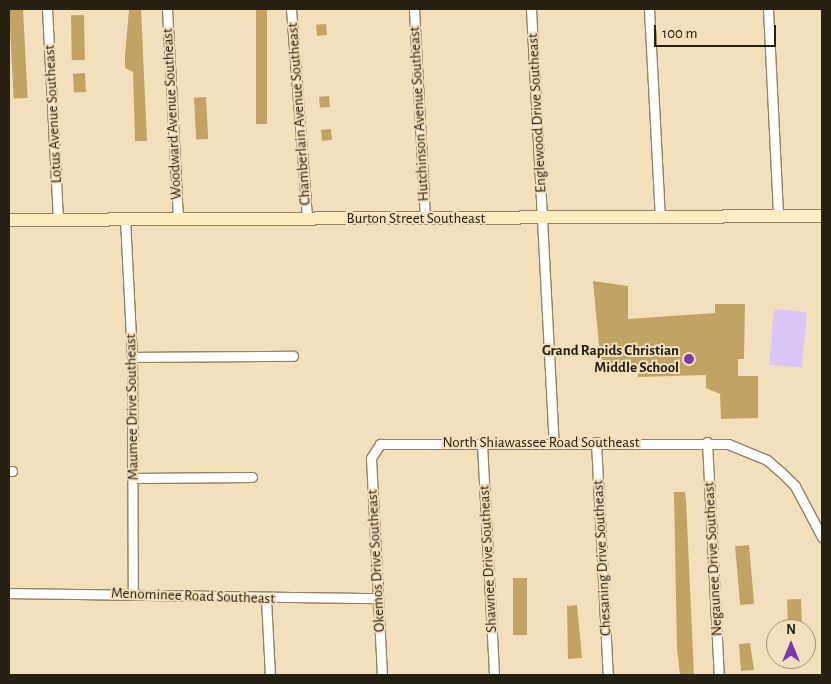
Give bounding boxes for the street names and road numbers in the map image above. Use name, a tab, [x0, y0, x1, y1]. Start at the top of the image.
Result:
street label: Chamberlain Avenue Southeast	[284, 22, 314, 206]
street label: Hutchinson Avenue Southeast	[405, 26, 433, 202]
street label: Woodward Avenue Southeast	[159, 28, 185, 200]
street label: Englewood Drive Southeast	[524, 33, 550, 193]
street label: Lotus Avenue Southeast	[40, 44, 66, 184]
street label: Burton Street Southeast	[347, 210, 485, 228]
street label: Maumee Drive Southeast	[122, 334, 142, 480]
street label: North Shiawassee Road Southeast	[442, 434, 640, 452]
street label: Chesaning Drive Southeast	[589, 480, 615, 636]
street label: Negaunee Drive Southeast	[700, 481, 726, 637]
street label: Shawnee Drive Southeast	[475, 485, 501, 633]
street label: Okemos Drive Southeast	[363, 489, 389, 633]
street label: Menominee Road Southeast	[111, 584, 275, 608]

